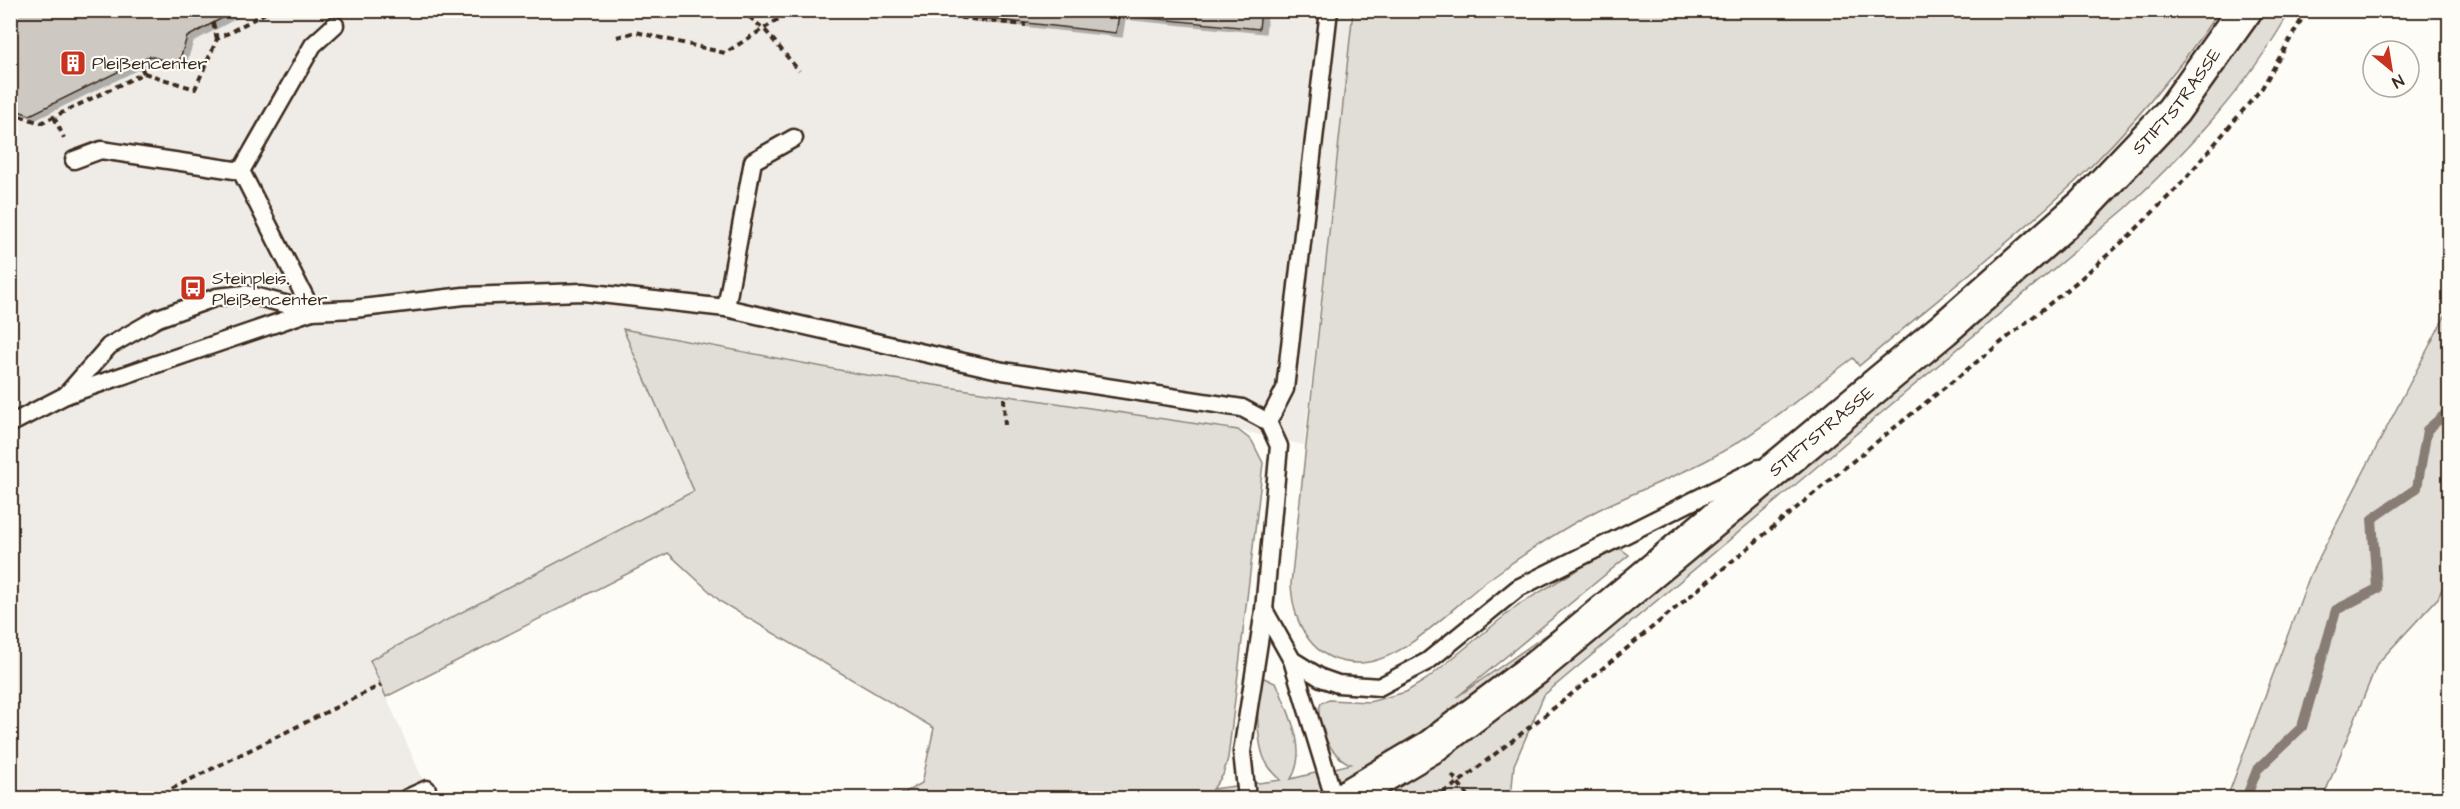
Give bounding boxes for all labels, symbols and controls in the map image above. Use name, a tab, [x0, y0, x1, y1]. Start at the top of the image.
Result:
north arrow	[2361, 39, 2421, 99]
street label: STIFTSTRASSE	[2126, 43, 2227, 160]
building icon: Pleißencenter	[58, 48, 88, 78]
place label: Pleißencenter	[92, 51, 207, 76]
text: N	[2388, 69, 2408, 93]
place label: Steinpleis. Pleißencenter	[212, 266, 327, 312]
bus stop icon: Steinpleis. Pleißencenter	[178, 273, 208, 303]
street label: STIFTSTRASSE	[1763, 380, 1879, 482]

